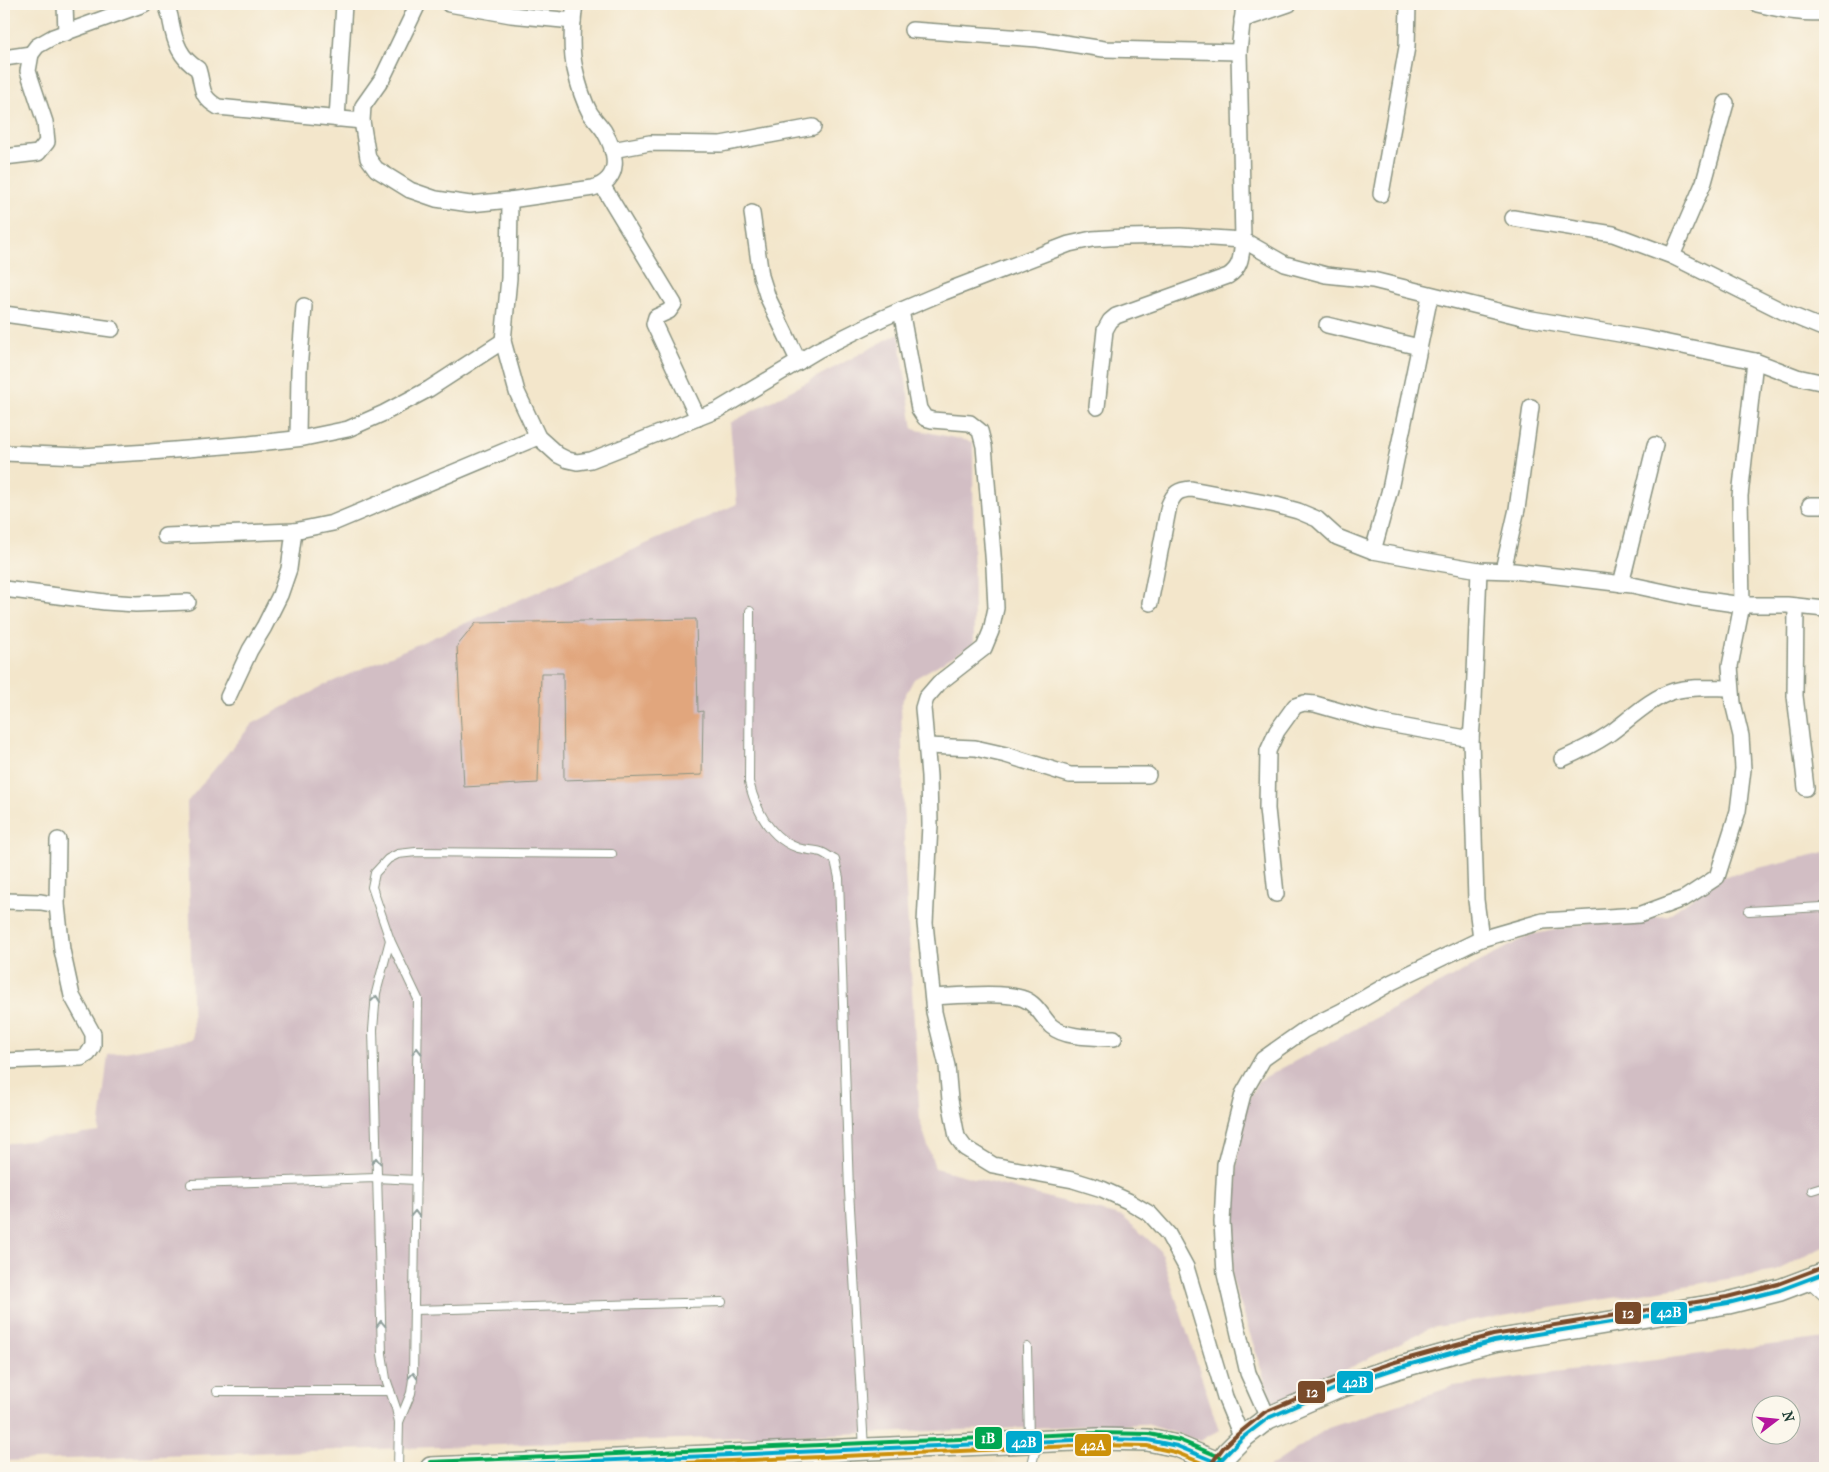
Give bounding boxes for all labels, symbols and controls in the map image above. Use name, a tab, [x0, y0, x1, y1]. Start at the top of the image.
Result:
one-way arrow	[370, 995, 381, 1003]
one-way arrow	[412, 1047, 422, 1055]
one-way arrow	[371, 1157, 381, 1165]
one-way arrow	[410, 1210, 421, 1218]
line badge: 12	[1614, 1301, 1642, 1325]
line badge: 42B	[1650, 1301, 1688, 1325]
text: 42B	[1656, 1304, 1681, 1321]
text: 12	[1622, 1305, 1634, 1322]
one-way arrow	[375, 1319, 386, 1327]
line badge: 42B	[1336, 1370, 1374, 1394]
one-way arrow	[408, 1372, 419, 1380]
text: 42B	[1342, 1374, 1367, 1391]
line badge: 12	[1297, 1380, 1326, 1404]
text: 12	[1306, 1384, 1318, 1401]
north arrow	[1752, 1394, 1802, 1444]
text: N	[1778, 1409, 1798, 1424]
line badge: 1B	[974, 1426, 1003, 1450]
text: 1B	[981, 1430, 995, 1447]
line badge: 42B	[1005, 1430, 1043, 1454]
line badge: 42A	[1074, 1433, 1112, 1457]
text: 42B	[1011, 1434, 1036, 1451]
text: 42A	[1080, 1437, 1106, 1454]

